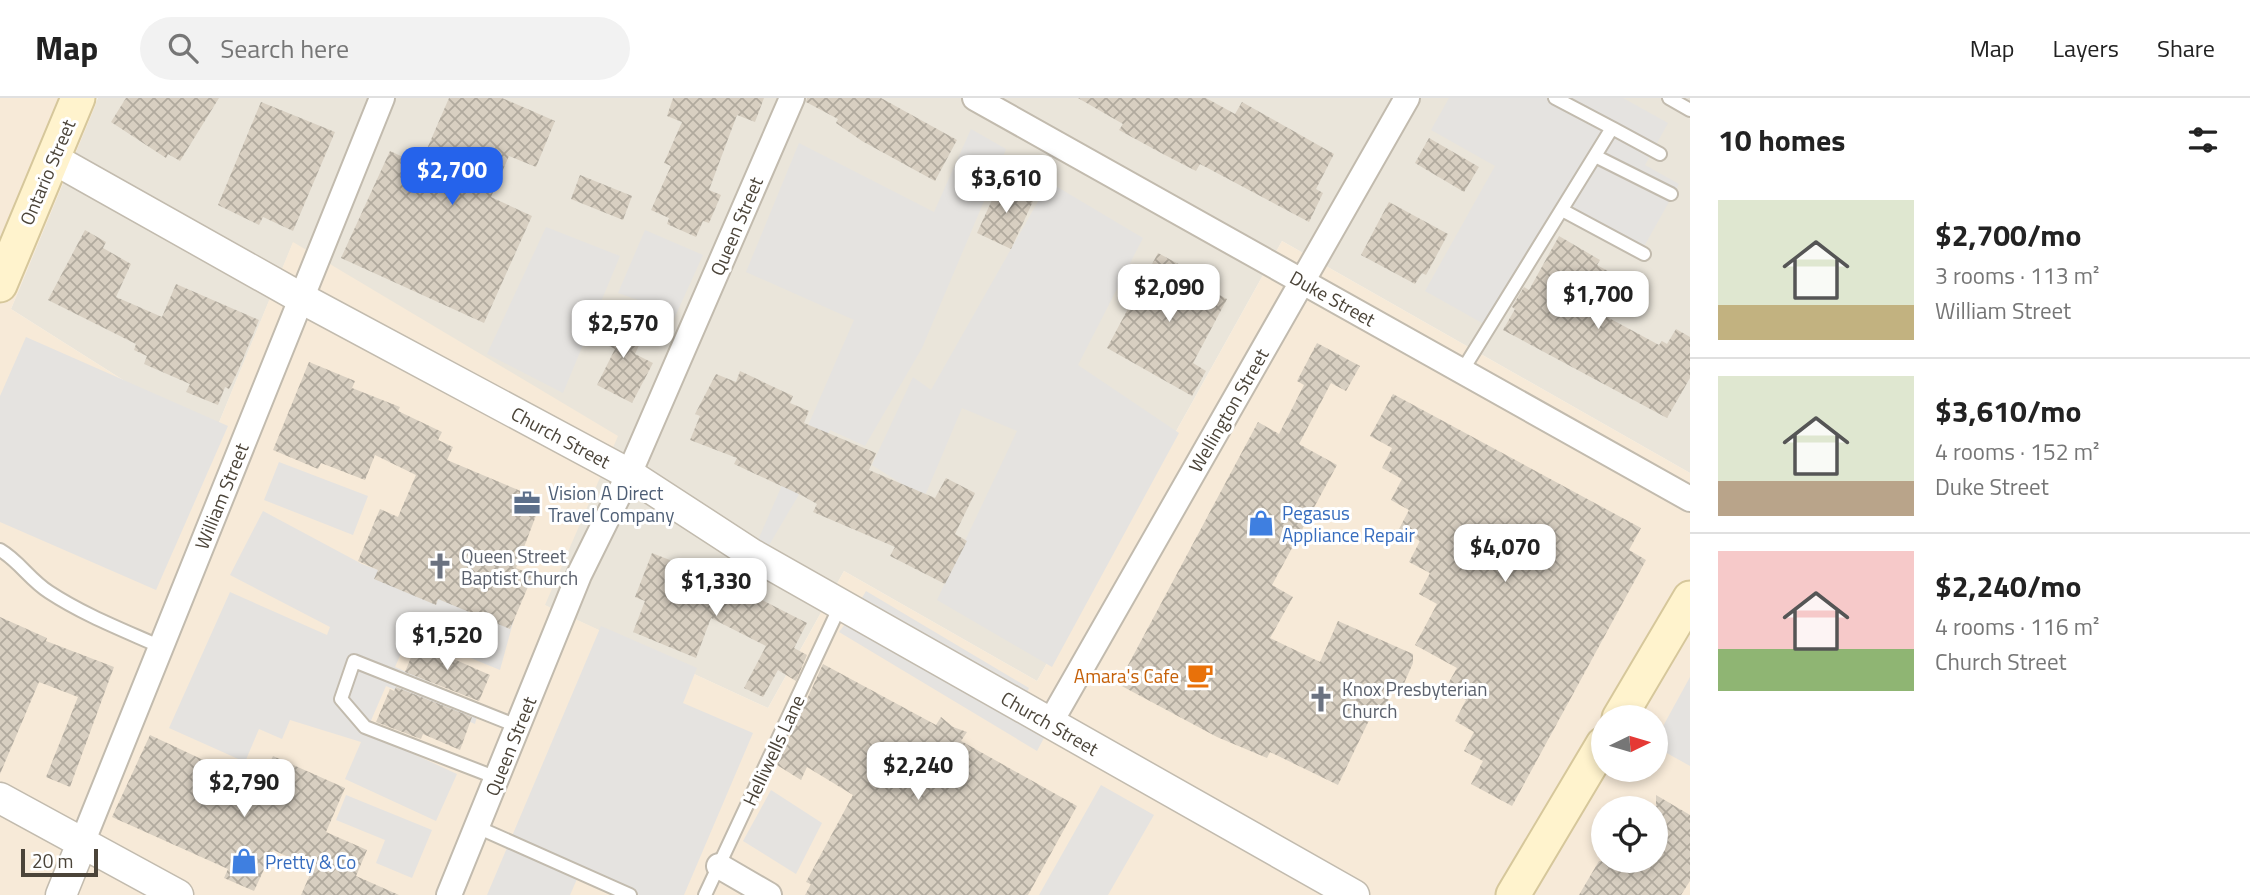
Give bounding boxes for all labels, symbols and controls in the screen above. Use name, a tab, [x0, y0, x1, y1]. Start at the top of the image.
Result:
search box	[140, 17, 630, 80]
text: Map	[35, 23, 98, 73]
icon: search	[164, 29, 202, 67]
text: Search here	[220, 29, 349, 68]
text: Map	[1970, 30, 2015, 66]
text: Layers	[2053, 30, 2119, 66]
text: Share	[2157, 30, 2215, 66]
street label: Ontario Street	[12, 114, 83, 230]
text: 10 homes	[1718, 117, 1845, 163]
icon: filters	[2184, 121, 2222, 159]
pin: $2,700	[395, 148, 509, 207]
text: $2,700	[417, 152, 487, 187]
pin: $3,610	[949, 156, 1063, 215]
text: $3,610	[971, 160, 1041, 195]
street label: Queen Street	[702, 172, 770, 280]
text: $2,700/mo	[1935, 212, 2081, 258]
icon: home	[1774, 228, 1858, 312]
text: 3 rooms · 113 m²	[1935, 258, 2099, 293]
street label: Duke Street	[1285, 263, 1381, 334]
pin: $2,090	[1112, 264, 1226, 324]
text: $2,090	[1134, 269, 1204, 304]
pin: $1,700	[1541, 272, 1655, 331]
text: $1,700	[1563, 276, 1633, 311]
text: William Street	[1935, 293, 2071, 328]
pin: $2,570	[566, 300, 680, 360]
text: $2,570	[588, 305, 658, 340]
street label: Wellington Street	[1181, 342, 1275, 477]
text: $3,610/mo	[1935, 388, 2081, 434]
street label: Church Street	[506, 399, 616, 475]
icon: home	[1774, 404, 1858, 488]
text: 4 rooms · 152 m²	[1935, 434, 2099, 469]
street label: William Street	[186, 438, 256, 554]
text: Duke Street	[1935, 469, 2049, 504]
place label: Vision A Direct Travel Company	[548, 478, 674, 529]
office icon: Vision A Direct Travel Company	[512, 488, 542, 518]
place label: Pegasus Appliance Repair	[1282, 498, 1415, 549]
shop icon: Pegasus Appliance Repair	[1246, 508, 1276, 538]
pin: $4,070	[1448, 524, 1562, 584]
text: $4,070	[1470, 529, 1540, 564]
place label: Queen Street Baptist Church	[461, 541, 578, 592]
church icon: Queen Street Baptist Church	[425, 551, 455, 581]
pin: $1,330	[659, 559, 773, 618]
text: $1,330	[681, 563, 751, 598]
text: $2,240/mo	[1935, 563, 2081, 609]
icon: home	[1774, 579, 1858, 663]
text: 4 rooms · 116 m²	[1935, 609, 2099, 644]
pin: $1,520	[390, 612, 504, 672]
text: $1,520	[412, 617, 482, 652]
text: Church Street	[1935, 644, 2067, 679]
cafe icon: Amara's Cafe	[1185, 660, 1215, 690]
place label: Amara's Cafe	[1074, 661, 1179, 690]
place label: Knox Presbyterian Church	[1342, 674, 1487, 725]
street label: Church Street	[996, 683, 1105, 763]
church icon: Knox Presbyterian Church	[1306, 684, 1336, 714]
street label: Helliwells Lane	[735, 690, 811, 810]
street label: Queen Street	[477, 692, 543, 800]
north arrow	[1591, 705, 1668, 782]
map controls	[1591, 705, 1668, 873]
pin: $2,240	[861, 742, 975, 802]
text: $2,240	[883, 747, 953, 782]
pin: $2,790	[187, 760, 301, 819]
text: $2,790	[209, 764, 279, 799]
button: locate	[1591, 796, 1668, 873]
scale bar	[21, 846, 98, 878]
text: 20 m	[32, 846, 73, 875]
shop icon: Pretty & Co	[229, 846, 259, 876]
place label: Pretty & Co	[265, 847, 356, 876]

